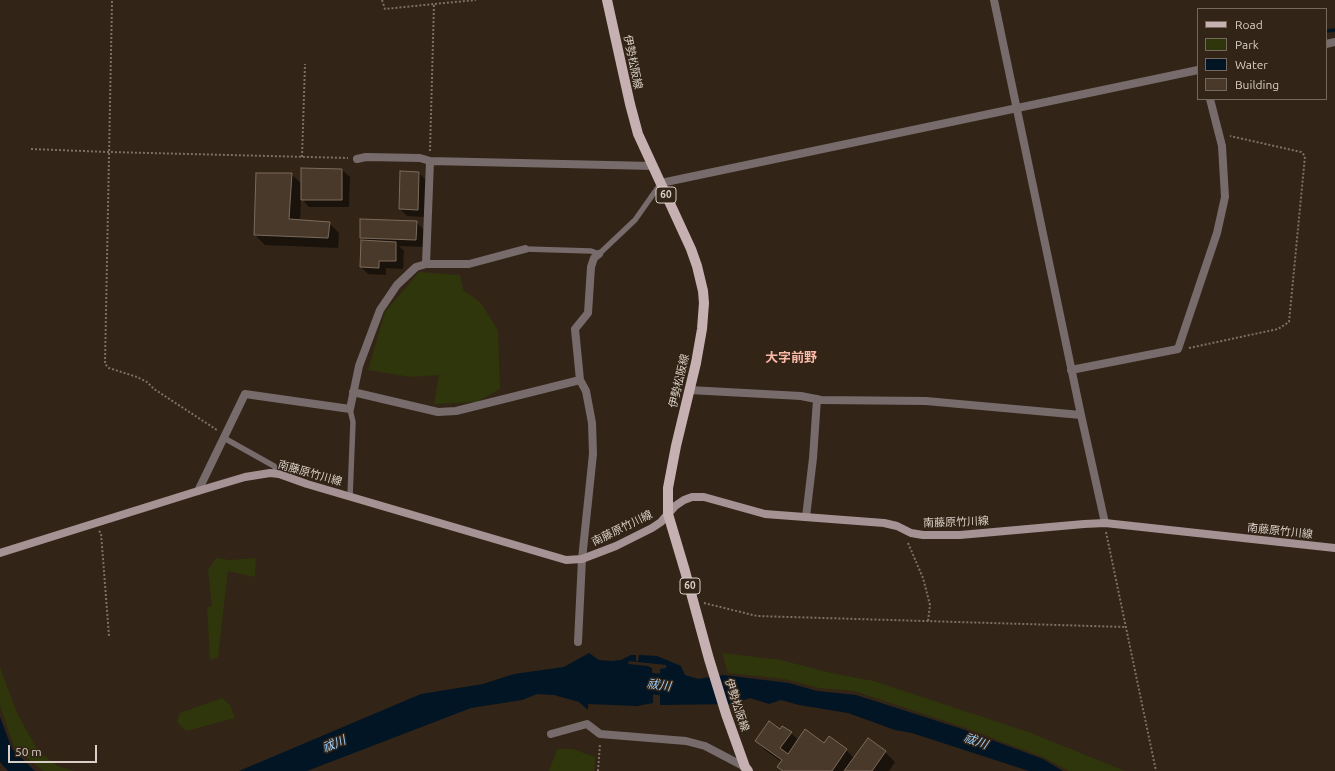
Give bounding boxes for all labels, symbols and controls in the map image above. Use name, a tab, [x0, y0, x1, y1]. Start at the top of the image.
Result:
legend	[1197, 8, 1327, 100]
text: Road	[1235, 18, 1263, 31]
street label: 伊勢松阪線	[621, 34, 645, 90]
text: Park	[1235, 38, 1259, 51]
text: Water	[1235, 58, 1268, 71]
text: Building	[1235, 78, 1279, 91]
road number: 60	[656, 187, 676, 203]
district label: 大字前野	[765, 350, 817, 366]
street label: 伊勢松阪線	[666, 353, 692, 409]
street label: 南藤原竹川線	[276, 458, 344, 488]
street label: 南藤原竹川線	[589, 508, 655, 548]
street label: 南藤原竹川線	[923, 514, 989, 530]
street label: 南藤原竹川線	[1246, 521, 1314, 541]
road number: 60	[680, 578, 700, 594]
water label: 祓川	[646, 676, 672, 694]
street label: 伊勢松阪線	[722, 677, 752, 733]
water label: 祓川	[962, 730, 990, 752]
water label: 祓川	[320, 733, 348, 755]
scale bar	[10, 737, 99, 763]
text: 50 m	[15, 745, 42, 758]

